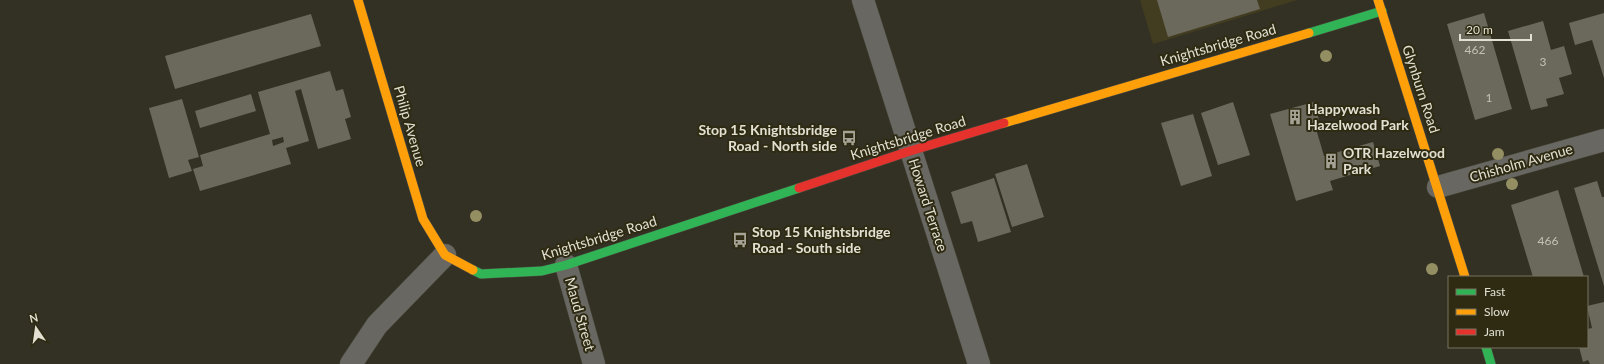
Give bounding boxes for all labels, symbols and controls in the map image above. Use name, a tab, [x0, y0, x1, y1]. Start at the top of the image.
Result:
scale bar	[1460, 16, 1531, 42]
street label: Knightsbridge Road	[1158, 20, 1278, 69]
text: 20 m	[1466, 22, 1493, 37]
house number: 462	[1465, 42, 1485, 57]
street label: Glynburn Road	[1399, 43, 1444, 135]
house number: 3	[1540, 54, 1547, 69]
street label: Philip Avenue	[391, 83, 430, 168]
house number: 1	[1486, 90, 1493, 105]
place label: Happywash Hazelwood Park	[1307, 100, 1409, 133]
building icon: Happywash Hazelwood Park	[1286, 108, 1304, 126]
street label: Knightsbridge Road	[848, 112, 968, 163]
place label: Stop 15 Knightsbridge Road - North side	[698, 121, 838, 154]
bus stop icon: Stop 15 Knightsbridge Road - North side	[840, 129, 858, 147]
street label: Chisholm Avenue	[1467, 140, 1574, 185]
place label: OTR Hazelwood Park	[1343, 144, 1445, 177]
building icon: OTR Hazelwood Park	[1322, 152, 1340, 170]
street label: Howard Terrace	[905, 156, 952, 254]
street label: Knightsbridge Road	[539, 212, 659, 263]
place label: Stop 15 Knightsbridge Road - South side	[752, 223, 891, 256]
bus stop icon: Stop 15 Knightsbridge Road - South side	[731, 231, 749, 249]
house number: 466	[1538, 233, 1558, 248]
street label: Maud Street	[562, 275, 599, 353]
legend	[1448, 276, 1588, 348]
text: Fast	[1484, 284, 1506, 299]
text: Slow	[1484, 304, 1510, 319]
north arrow	[16, 308, 56, 348]
text: N	[28, 310, 39, 325]
text: Jam	[1484, 324, 1505, 339]

